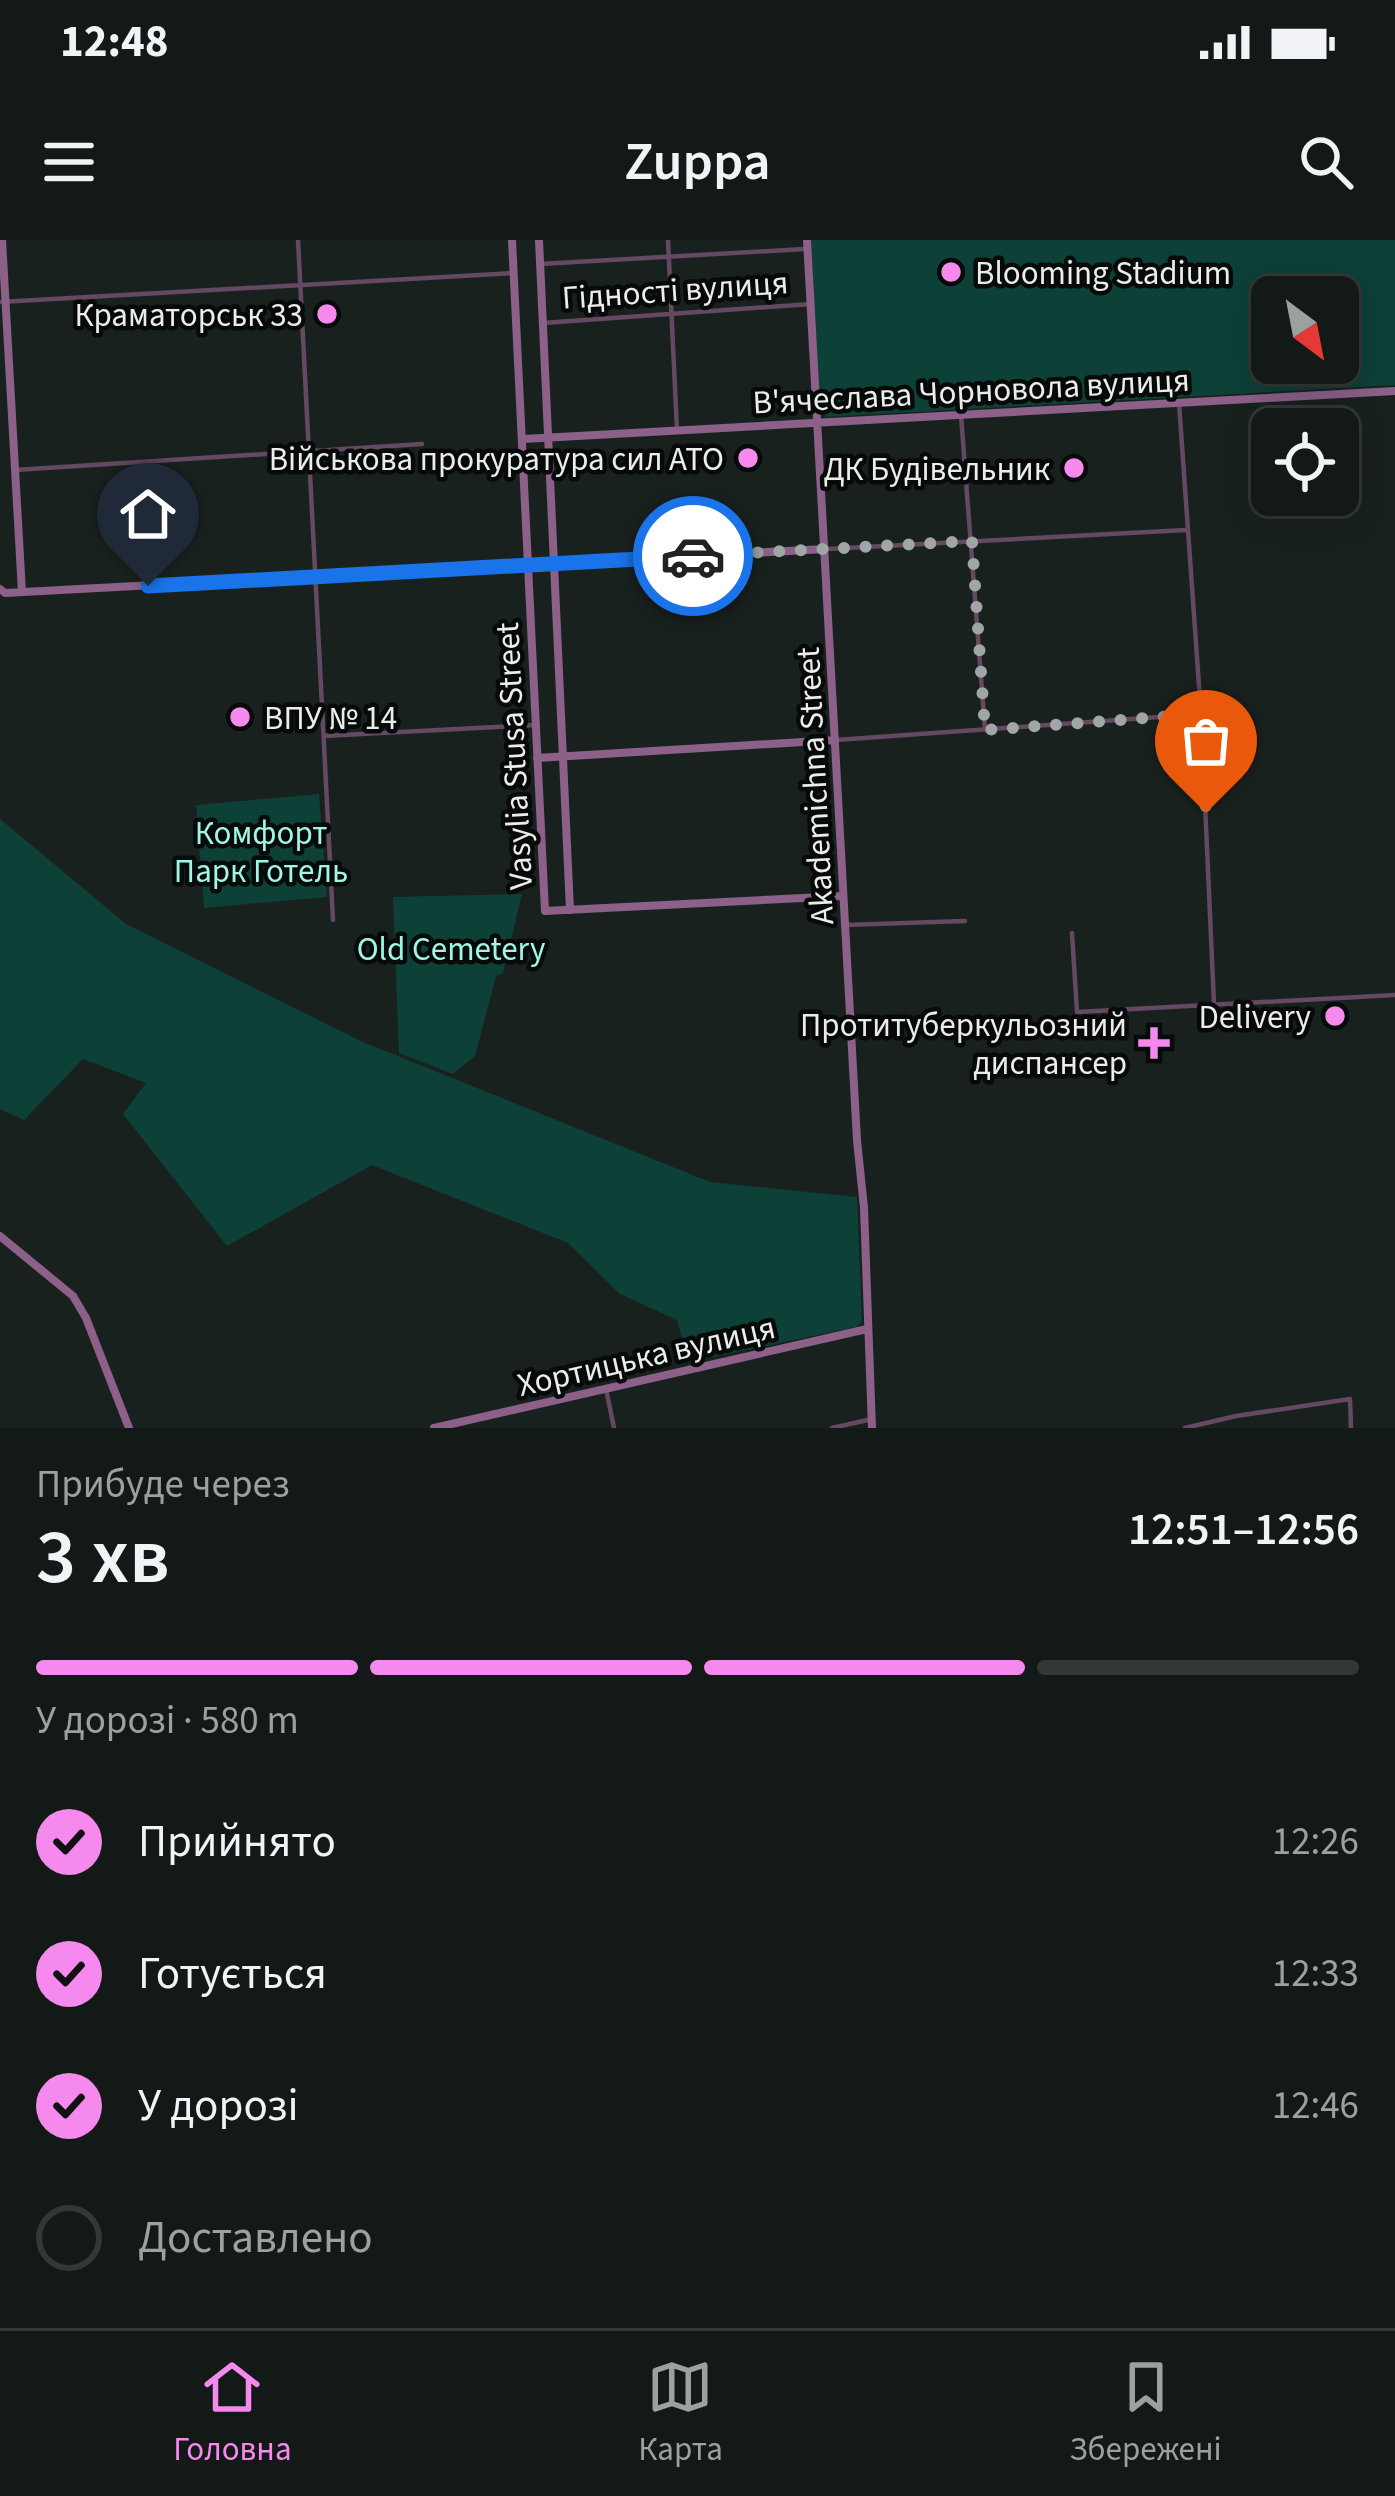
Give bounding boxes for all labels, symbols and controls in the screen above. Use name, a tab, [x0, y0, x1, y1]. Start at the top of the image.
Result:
text: 12:48	[60, 10, 169, 74]
text: Zuppa	[624, 124, 771, 201]
icon: menu	[36, 129, 102, 195]
icon: search	[1293, 129, 1359, 195]
place label: Blooming Stadium	[975, 250, 1231, 297]
street label: Гідності вулиця	[560, 259, 790, 322]
marker: Blooming Stadium	[938, 259, 964, 285]
north arrow	[1251, 276, 1359, 384]
map controls	[1251, 276, 1359, 516]
place label: Краматорськ 33	[74, 292, 303, 339]
marker: Краматорськ 33	[314, 301, 340, 327]
street label: В'ячеслава Чорновола вулиця	[751, 357, 1191, 426]
button: locate	[1251, 408, 1359, 516]
place label: Військова прокуратура сил АТО	[269, 436, 724, 483]
marker: Військова прокуратура сил АТО	[735, 445, 761, 471]
place label: ДК Будівельник	[824, 446, 1051, 493]
marker: ДК Будівельник	[1061, 455, 1087, 481]
pin	[97, 463, 199, 586]
icon: home	[115, 481, 181, 547]
courier	[633, 496, 753, 616]
icon: car	[660, 523, 726, 589]
street label: Vasylia Stusa Street	[484, 621, 545, 891]
street label: Akademichna Street	[785, 646, 846, 926]
pin	[1155, 690, 1257, 813]
place label: ВПУ № 14	[264, 695, 397, 742]
marker: ВПУ № 14	[227, 704, 253, 730]
icon: bag	[1173, 708, 1239, 774]
park label: Комфорт Парк Готель	[174, 810, 348, 895]
park label: Old Cemetery	[357, 926, 546, 973]
place label: Delivery	[1198, 994, 1312, 1041]
place label: Протитуберкульозний диспансер	[800, 1002, 1127, 1087]
marker: Delivery	[1322, 1003, 1348, 1029]
marker: Протитуберкульозний диспансер	[1138, 1027, 1170, 1059]
street label: Хортицька вулиця	[513, 1304, 780, 1409]
text: Прибуде через	[36, 1457, 290, 1513]
text: 12:51–12:56	[1128, 1498, 1359, 1562]
text: 3 хв	[36, 1502, 170, 1613]
text: У дорозі · 580 m	[36, 1693, 299, 1749]
icon: check	[36, 1809, 102, 1875]
text: Прийнято	[138, 1810, 336, 1874]
text: 12:26	[1272, 1814, 1359, 1870]
icon: check	[36, 1941, 102, 2007]
text: Готується	[138, 1942, 327, 2006]
text: 12:33	[1272, 1946, 1359, 2002]
icon: check	[36, 2073, 102, 2139]
text: У дорозі	[138, 2074, 299, 2138]
text: 12:46	[1272, 2078, 1359, 2134]
text: Доставлено	[138, 2206, 373, 2270]
tab: Головна	[173, 2354, 292, 2473]
tab: Карта	[638, 2354, 723, 2473]
tab: Збережені	[1069, 2354, 1222, 2473]

